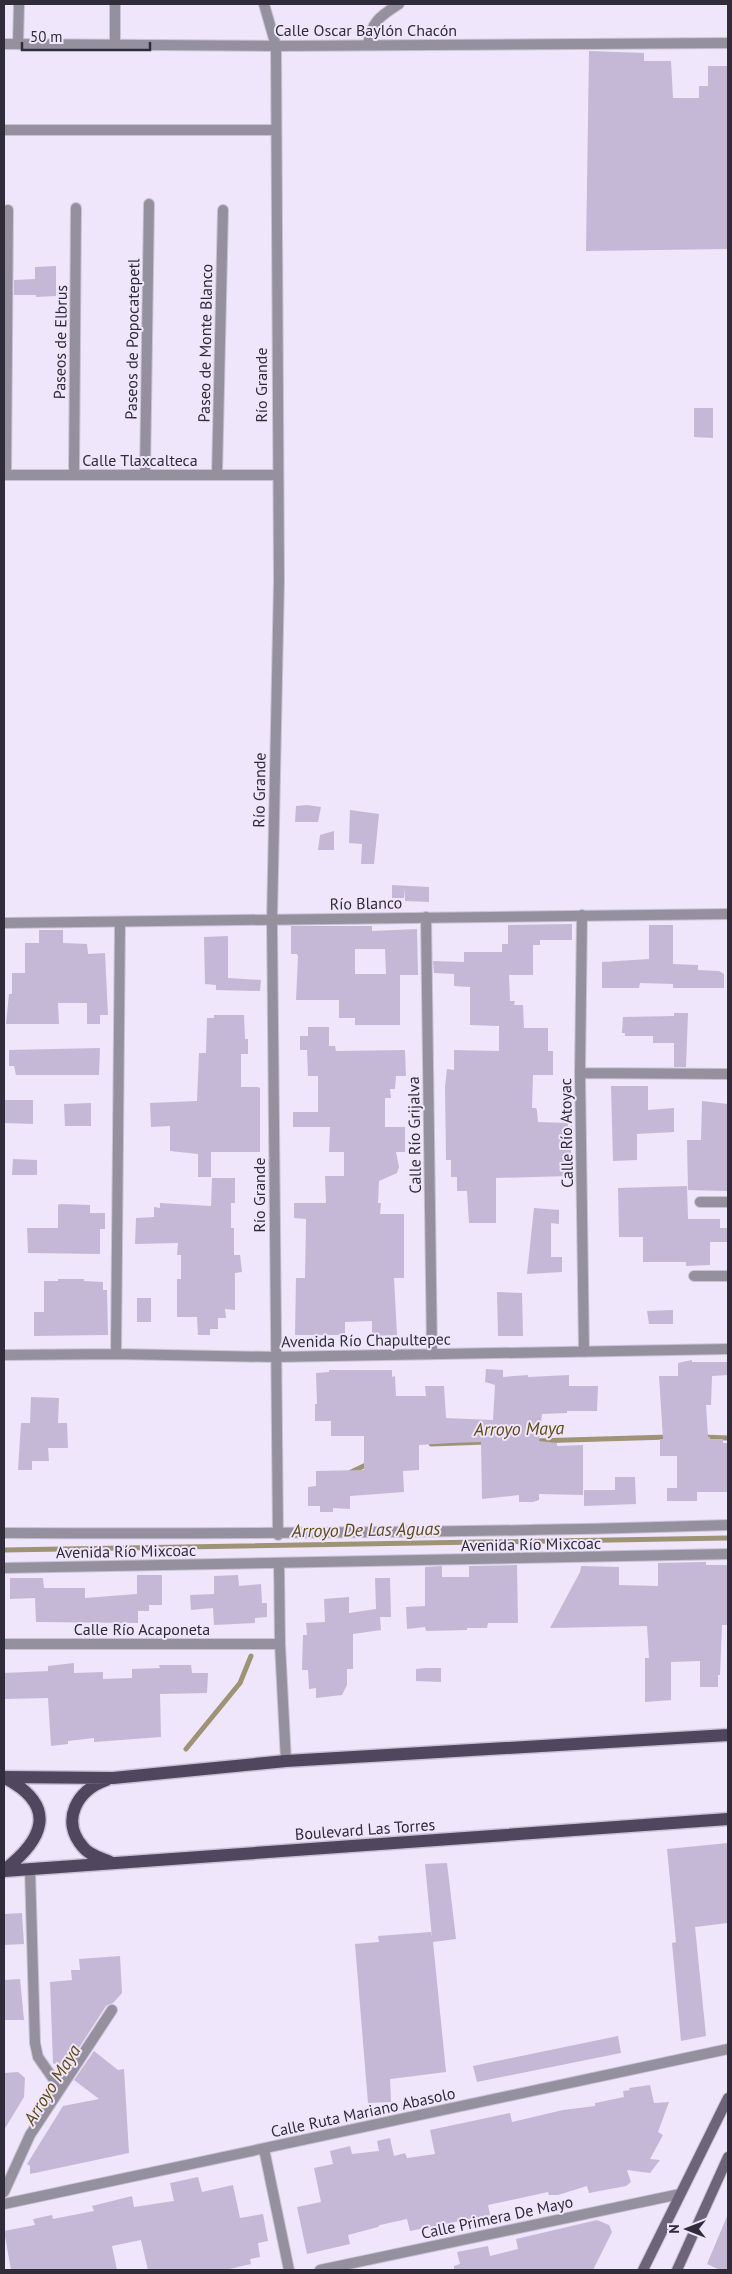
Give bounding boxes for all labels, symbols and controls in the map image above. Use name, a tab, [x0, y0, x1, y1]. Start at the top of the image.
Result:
scale bar	[22, 20, 150, 52]
street label: Calle Oscar Baylón Chacón	[275, 20, 457, 40]
text: 50 m	[30, 27, 63, 46]
street label: Paseos de Popocatepetl	[121, 258, 143, 420]
street label: Paseo de Monte Blanco	[194, 264, 216, 422]
street label: Paseos de Elbrus	[49, 284, 71, 399]
street label: Río Grande	[251, 347, 271, 423]
street label: Calle Tlaxcalteca	[82, 450, 198, 470]
street label: Río Grande	[248, 752, 270, 828]
street label: Río Blanco	[330, 892, 402, 914]
street label: Calle Río Grijalva	[403, 1076, 425, 1194]
street label: Calle Río Atoyac	[555, 1078, 577, 1188]
street label: Río Grande	[249, 1157, 269, 1233]
street label: Avenida Río Chapultepec	[281, 1329, 451, 1351]
water label: Arroyo Maya	[473, 1416, 565, 1441]
water label: Arroyo De Las Aguas	[290, 1517, 441, 1542]
street label: Avenida Río Mixcoac	[461, 1533, 601, 1555]
street label: Avenida Río Mixcoac	[56, 1540, 196, 1562]
street label: Calle Río Acaponeta	[74, 1619, 210, 1639]
street label: Boulevard Las Torres	[294, 1814, 436, 1844]
water label: Arroyo Maya	[17, 2040, 85, 2130]
street label: Calle Ruta Mariano Abasolo	[269, 2083, 457, 2141]
street label: Calle Primera De Mayo	[419, 2191, 575, 2243]
north arrow	[662, 2204, 712, 2254]
text: N	[665, 2224, 683, 2234]

